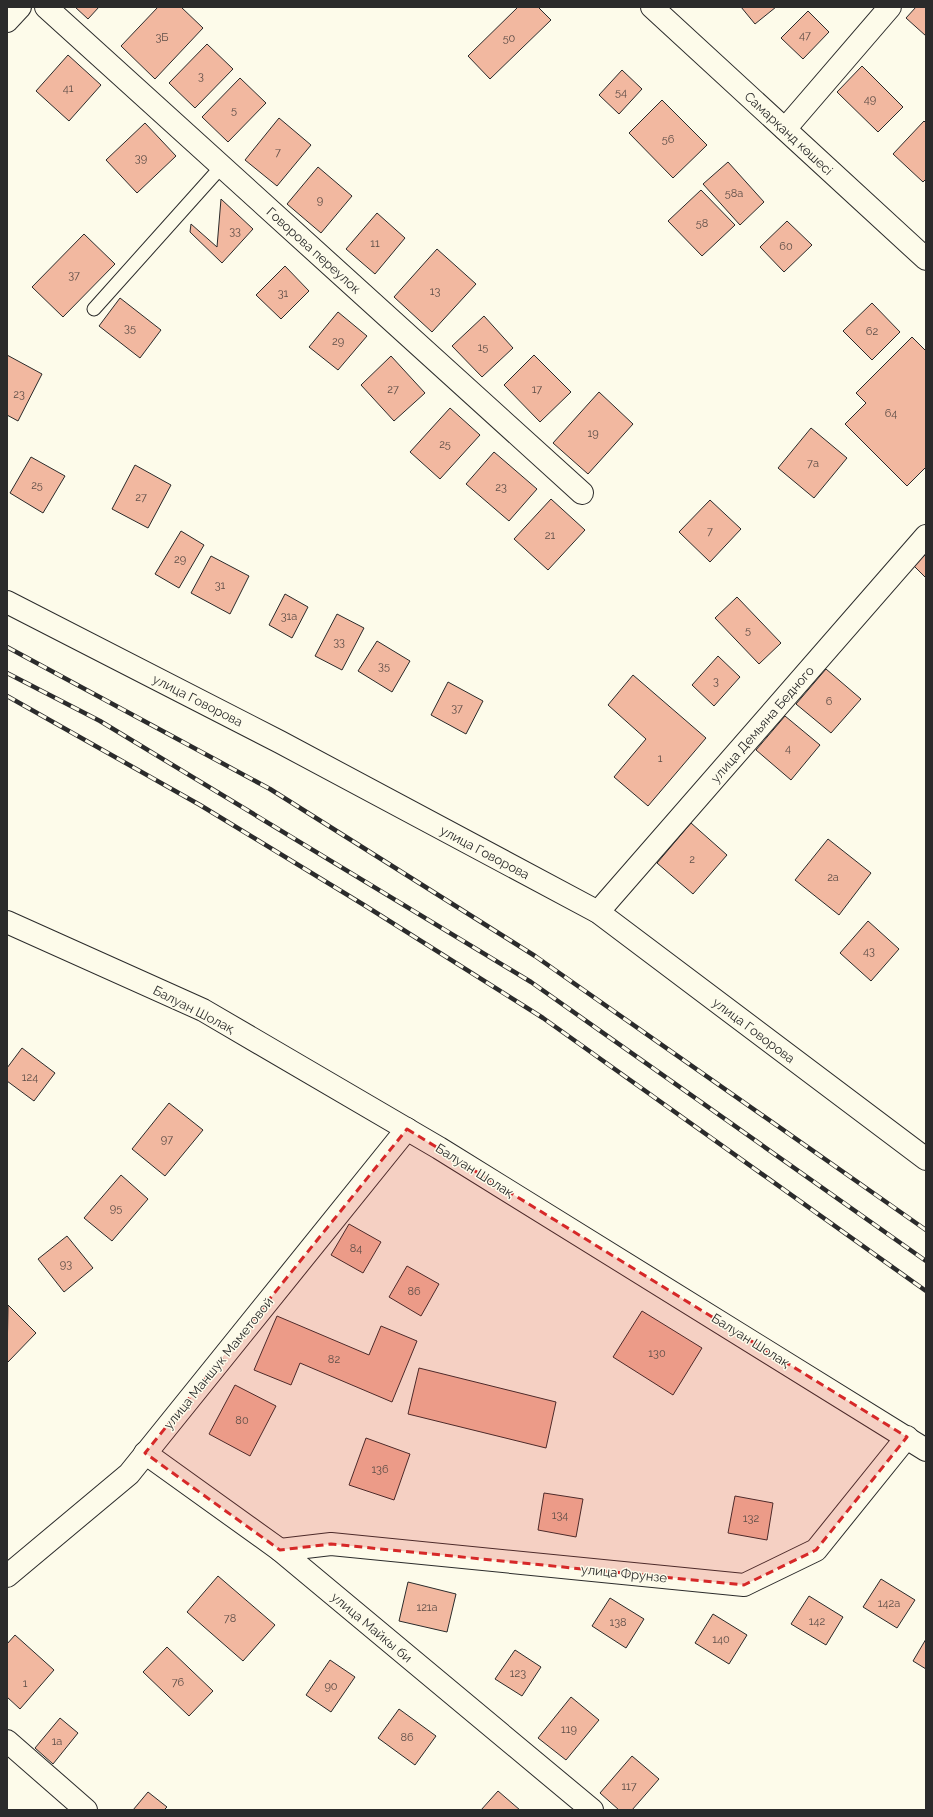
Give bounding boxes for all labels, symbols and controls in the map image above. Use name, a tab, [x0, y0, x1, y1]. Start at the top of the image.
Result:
house number: 47	[799, 29, 811, 42]
house number: 3Б	[155, 31, 169, 44]
house number: 50	[503, 32, 516, 45]
house number: 3	[198, 70, 204, 83]
house number: 41	[63, 82, 74, 95]
house number: 54	[615, 86, 627, 99]
street label: Самарқанд көшесі	[742, 89, 836, 178]
house number: 49	[864, 93, 876, 106]
house number: 5	[231, 104, 237, 117]
house number: 56	[662, 133, 675, 146]
house number: 7	[275, 146, 281, 159]
house number: 39	[135, 152, 147, 165]
house number: 58а	[725, 187, 743, 200]
house number: 9	[317, 194, 323, 207]
street label: Говорова переулок	[263, 204, 364, 297]
house number: 58	[696, 217, 708, 230]
house number: 33	[229, 225, 241, 238]
house number: 11	[370, 237, 380, 250]
house number: 60	[779, 240, 793, 253]
house number: 37	[68, 269, 80, 282]
house number: 13	[430, 285, 440, 298]
house number: 31	[278, 287, 289, 300]
house number: 35	[124, 322, 136, 335]
house number: 62	[866, 325, 878, 338]
house number: 29	[332, 335, 344, 348]
house number: 15	[478, 341, 488, 354]
house number: 27	[387, 383, 399, 396]
house number: 17	[532, 383, 542, 396]
house number: 23	[13, 388, 25, 401]
house number: 64	[885, 407, 897, 420]
house number: 19	[587, 427, 599, 440]
house number: 25	[439, 438, 451, 451]
house number: 7а	[807, 457, 819, 470]
house number: 25	[31, 479, 43, 492]
house number: 23	[495, 481, 507, 494]
house number: 27	[135, 491, 147, 504]
house number: 7	[707, 525, 713, 538]
house number: 21	[545, 529, 556, 542]
house number: 29	[174, 553, 186, 566]
house number: 31	[215, 579, 226, 592]
house number: 31а	[281, 610, 297, 623]
house number: 5	[745, 624, 751, 637]
house number: 33	[333, 636, 345, 649]
house number: 35	[378, 660, 390, 673]
street label: улица Демьяна Бедного	[708, 663, 817, 786]
street label: улица Говорова	[150, 671, 245, 730]
house number: 3	[713, 675, 719, 688]
house number: 6	[826, 695, 833, 708]
house number: 37	[451, 702, 463, 715]
house number: 4	[785, 742, 791, 755]
house number: 1	[658, 752, 663, 765]
street label: улица Говорова	[438, 823, 532, 882]
house number: 2	[689, 853, 695, 866]
house number: 2а	[827, 871, 839, 884]
house number: 43	[863, 945, 875, 958]
street label: Балуан Шолақ	[151, 982, 237, 1036]
street label: улица Говорова	[710, 995, 798, 1066]
house number: 124	[22, 1071, 38, 1084]
house number: 97	[161, 1133, 173, 1146]
street label: Балуан Шолақ	[433, 1140, 517, 1200]
house number: 95	[110, 1202, 122, 1215]
house number: 84	[350, 1242, 362, 1255]
house number: 93	[60, 1258, 72, 1271]
house number: 86	[407, 1285, 421, 1298]
street label: улица Маншук Маметовой	[161, 1294, 276, 1432]
street label: Балуан Шолақ	[709, 1310, 793, 1370]
house number: 130	[648, 1347, 666, 1360]
house number: 82	[328, 1353, 340, 1366]
house number: 80	[235, 1414, 249, 1427]
house number: 136	[371, 1463, 389, 1476]
house number: 134	[552, 1509, 568, 1522]
house number: 132	[743, 1512, 759, 1525]
street label: улица Фрунзе	[580, 1562, 668, 1586]
street label: улица Майкы би	[328, 1589, 415, 1666]
house number: 142а	[878, 1597, 900, 1610]
house number: 121а	[416, 1601, 438, 1614]
house number: 78	[224, 1612, 236, 1625]
house number: 142	[809, 1615, 825, 1628]
house number: 138	[609, 1616, 627, 1629]
house number: 140	[712, 1633, 730, 1646]
house number: 123	[510, 1667, 526, 1680]
house number: 76	[172, 1676, 185, 1689]
house number: 1	[23, 1677, 28, 1690]
house number: 90	[324, 1680, 338, 1693]
house number: 119	[561, 1723, 577, 1736]
house number: 86	[400, 1731, 414, 1744]
house number: 1а	[52, 1735, 62, 1748]
house number: 117	[621, 1780, 637, 1793]

